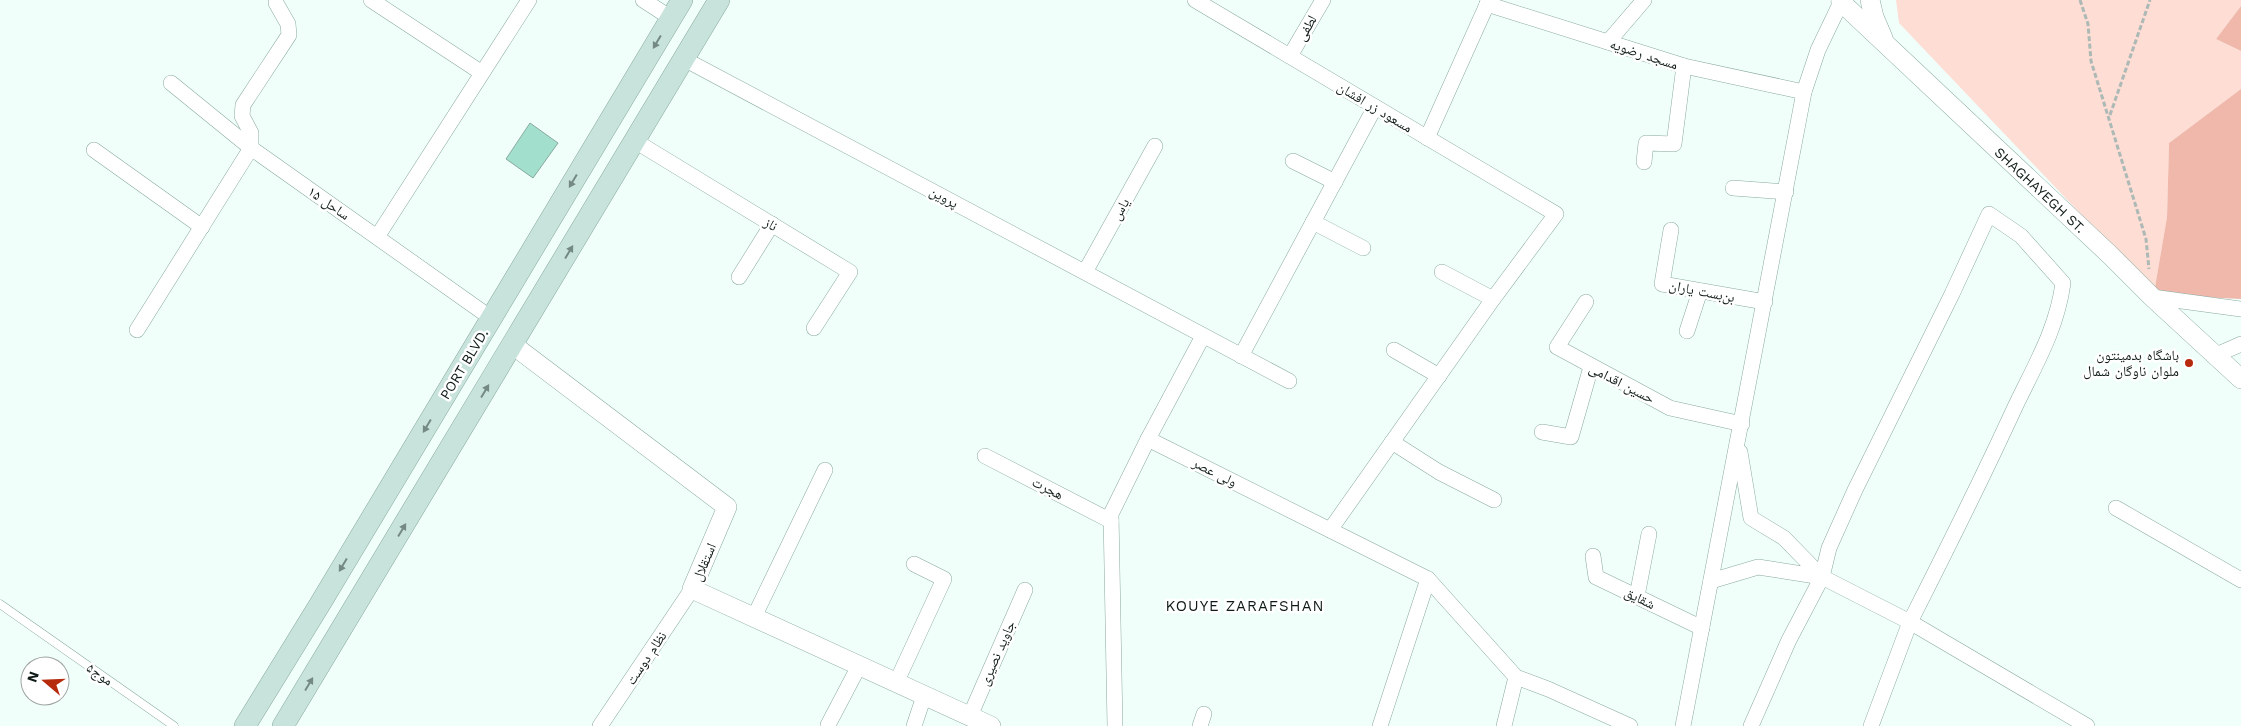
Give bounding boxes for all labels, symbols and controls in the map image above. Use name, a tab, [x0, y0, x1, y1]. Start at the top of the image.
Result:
street label: لطفی	[1292, 12, 1321, 44]
one-way arrow	[652, 35, 661, 48]
street label: مسجد رضویه	[1608, 35, 1680, 73]
street label: مسعود زر افشان	[1334, 78, 1415, 136]
street label: SHAGHAYEGH ST.	[1991, 144, 2089, 236]
one-way arrow	[569, 175, 578, 188]
street label: ساحل ۱۵	[304, 183, 353, 224]
street label: پروین	[926, 183, 961, 212]
street label: یاس	[1108, 195, 1133, 223]
street label: ناز	[760, 213, 781, 235]
one-way arrow	[564, 245, 573, 258]
street label: بن‌بست یاران	[1668, 277, 1736, 306]
street label: PORT BLVD.	[437, 326, 491, 402]
place label: باشگاه بدمینتون ملوان ناوگان شمال	[2083, 347, 2179, 380]
marker: باشگاه بدمینتون ملوان ناوگان شمال	[2183, 357, 2195, 369]
street label: حسین اقدامی	[1586, 360, 1658, 407]
one-way arrow	[481, 384, 490, 397]
one-way arrow	[422, 419, 431, 432]
street label: ولی عصر	[1189, 454, 1240, 491]
street label: هجرت	[1029, 473, 1066, 503]
one-way arrow	[397, 524, 406, 537]
street label: استقلال	[689, 541, 720, 584]
one-way arrow	[339, 559, 348, 572]
street label: شقایق	[1621, 584, 1658, 614]
district label: KOUYE ZARAFSHAN	[1165, 597, 1325, 615]
street label: جاوید نصیری	[976, 618, 1019, 688]
street label: نظام دوست	[622, 628, 671, 689]
north arrow	[20, 656, 70, 706]
street label: موج۵	[83, 659, 116, 690]
text: N	[23, 669, 42, 684]
one-way arrow	[304, 678, 313, 691]

